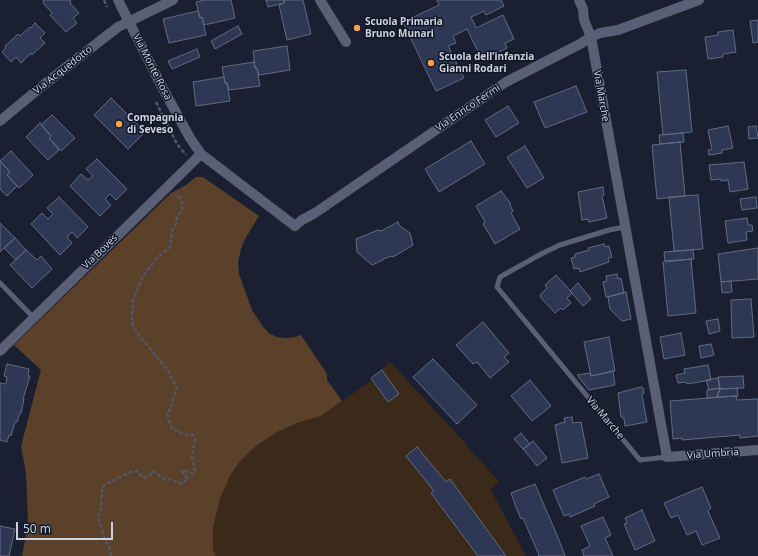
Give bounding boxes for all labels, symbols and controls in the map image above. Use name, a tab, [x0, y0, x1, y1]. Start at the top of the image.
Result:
place label: Scuola Primaria Bruno Munari	[365, 16, 443, 40]
marker: Scuola Primaria Bruno Munari	[352, 23, 362, 33]
street label: Via Monte Rosa	[130, 32, 174, 102]
street label: Via Acquedotto	[31, 43, 95, 97]
place label: Scuola dell’infanzia Gianni Rodari	[439, 51, 534, 74]
marker: Scuola dell’infanzia Gianni Rodari	[426, 58, 436, 68]
street label: Via Marche	[591, 69, 611, 123]
street label: Via Enrico Fermi	[433, 82, 503, 134]
place label: Compagnia di Seveso	[127, 112, 184, 136]
marker: Compagnia di Seveso	[114, 119, 124, 129]
street label: Via Boves	[80, 232, 120, 272]
street label: Via Marche	[584, 394, 626, 442]
street label: Via Umbria	[687, 446, 739, 462]
scale bar	[18, 514, 115, 540]
text: 50 m	[23, 520, 51, 537]

